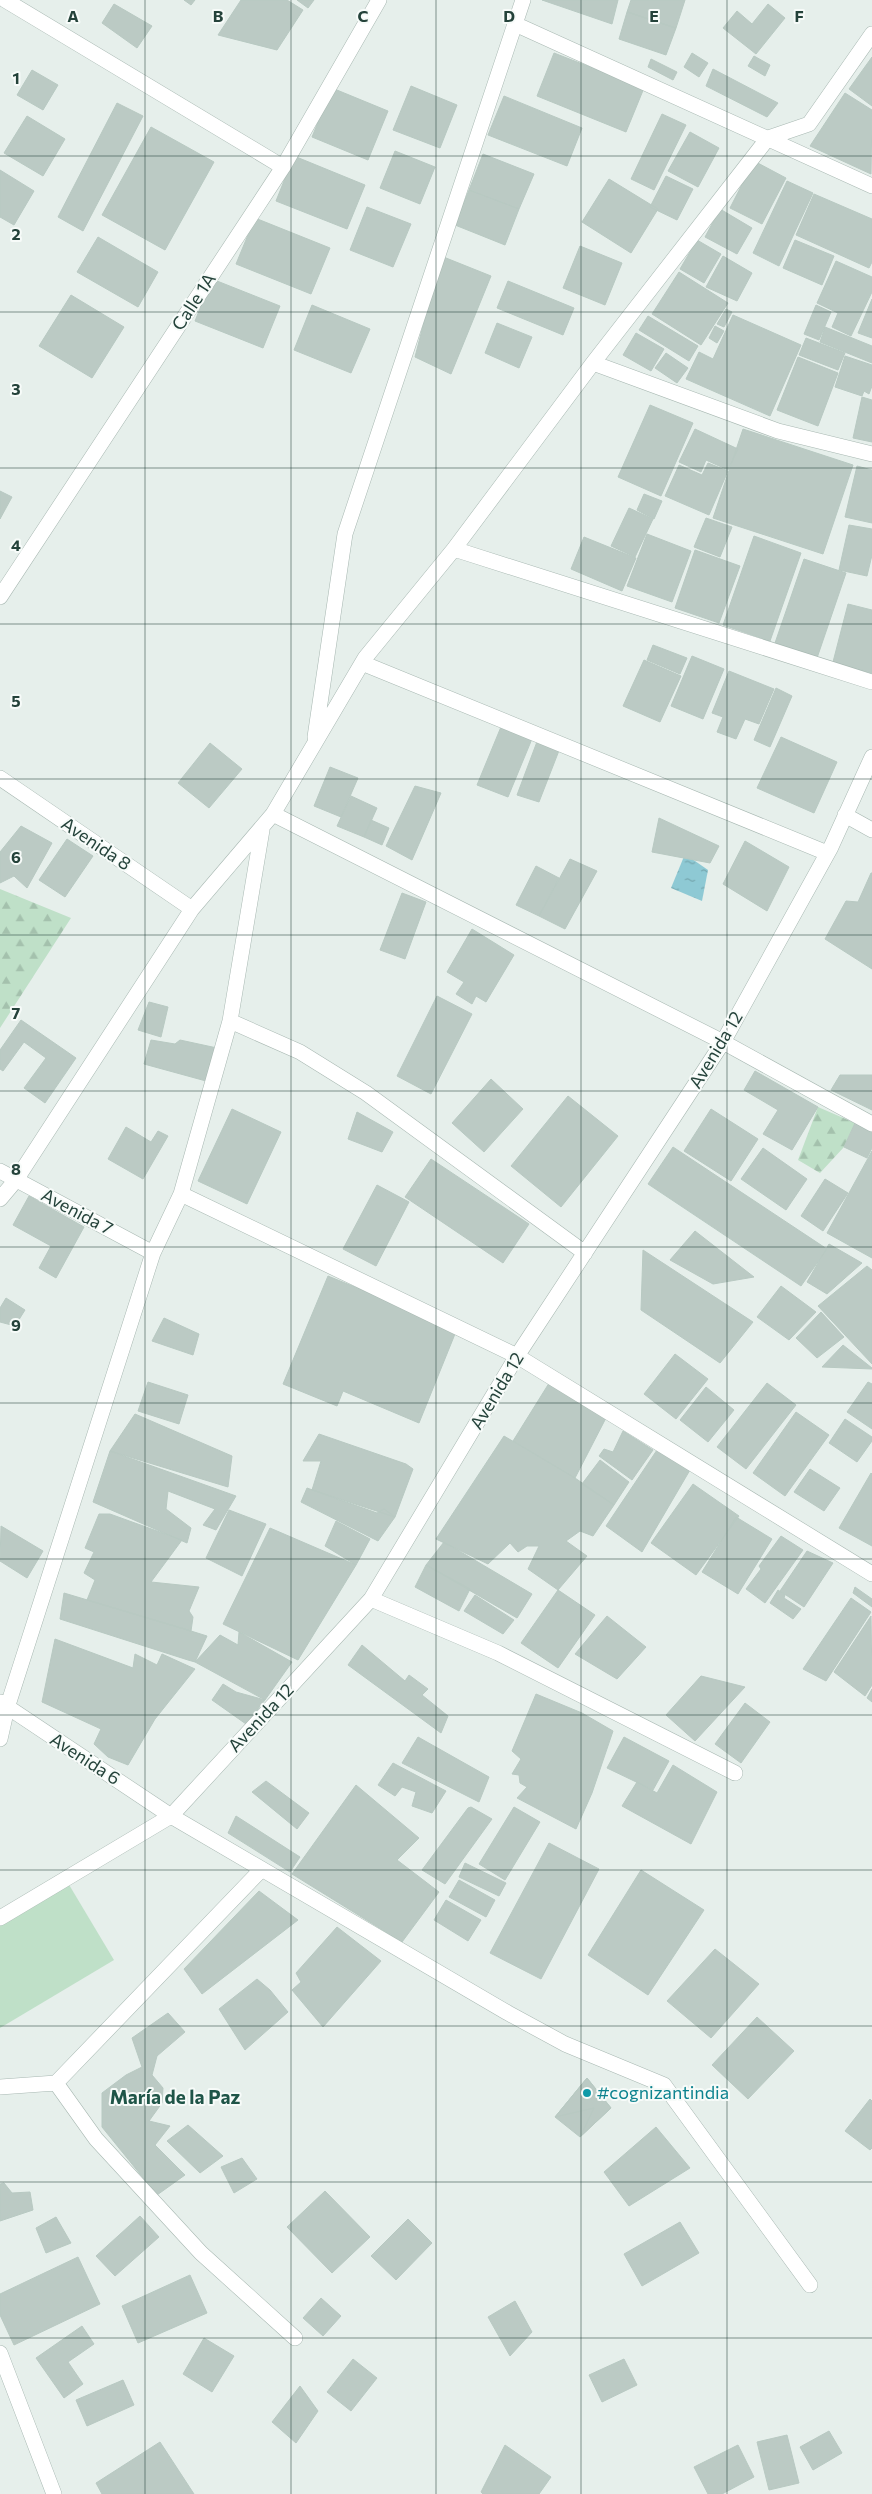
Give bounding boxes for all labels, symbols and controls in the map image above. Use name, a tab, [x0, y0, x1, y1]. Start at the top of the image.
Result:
text: A	[67, 6, 79, 25]
text: B	[213, 6, 224, 25]
text: C	[358, 6, 369, 25]
text: D	[503, 6, 515, 25]
text: E	[649, 6, 659, 25]
text: F	[794, 6, 804, 25]
text: 1	[12, 68, 20, 87]
text: 2	[11, 224, 21, 243]
street label: Calle 1A	[167, 269, 220, 334]
text: 3	[11, 379, 21, 398]
text: 4	[11, 535, 21, 554]
text: 5	[11, 691, 21, 710]
street label: Avenida 8	[58, 812, 136, 874]
text: 6	[11, 847, 21, 866]
text: 7	[12, 1003, 21, 1022]
street label: Avenida 12	[684, 1007, 747, 1092]
text: 8	[11, 1159, 21, 1178]
street label: Avenida 7	[38, 1183, 117, 1239]
text: 9	[11, 1315, 21, 1334]
street label: Avenida 12	[465, 1348, 528, 1433]
street label: Avenida 12	[223, 1678, 298, 1756]
street label: Avenida 6	[46, 1727, 125, 1789]
place label: #cognizantindia	[597, 2081, 729, 2103]
district label: María de la Paz	[110, 2085, 241, 2108]
marker: #cognizantindia	[581, 2087, 593, 2099]

